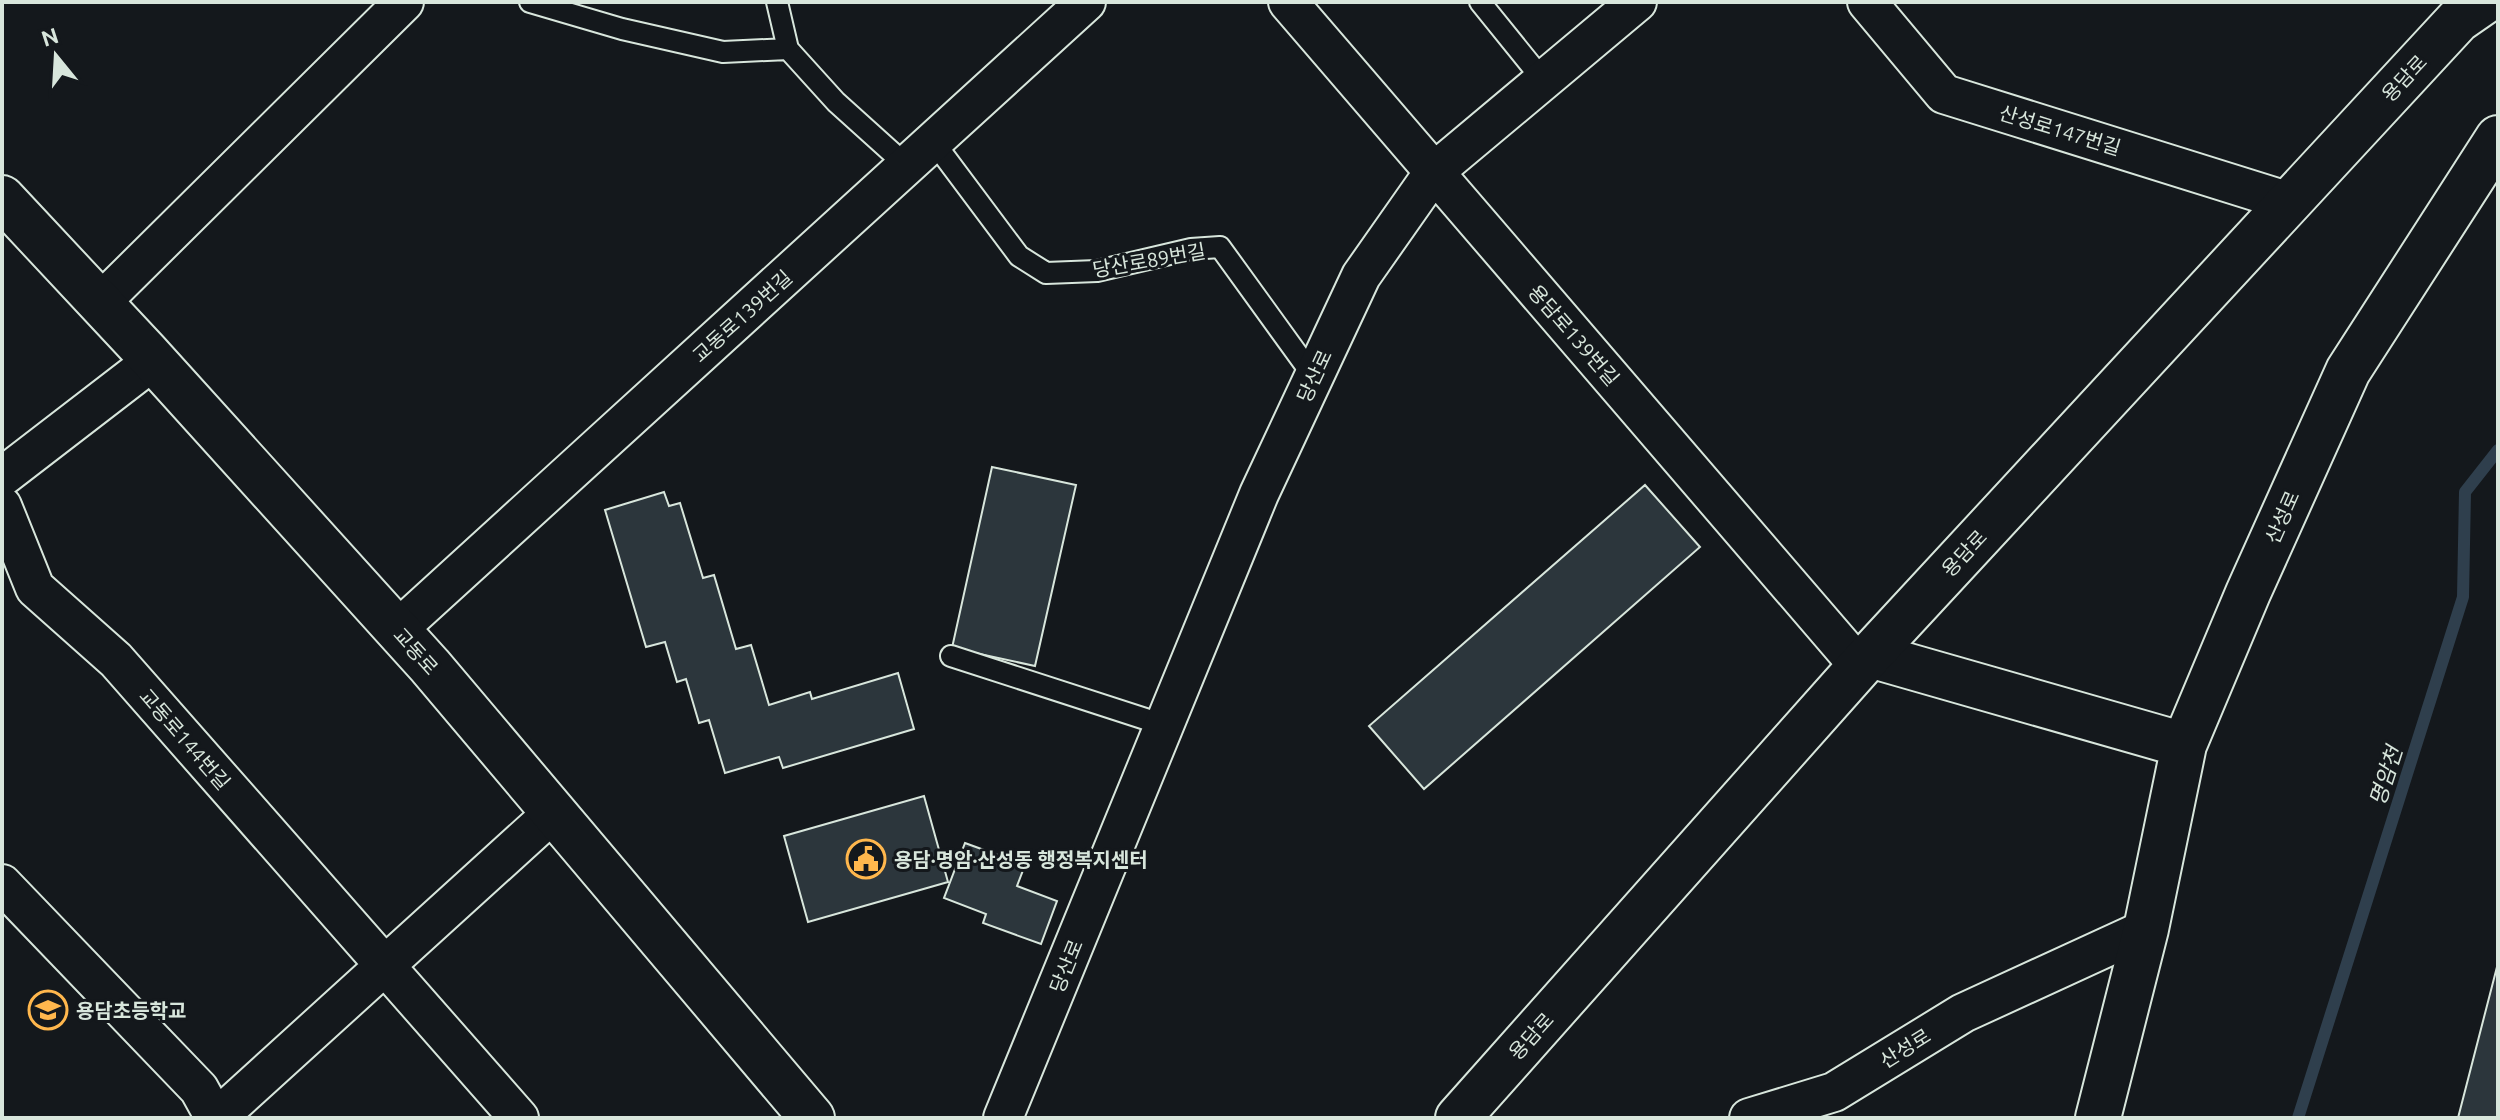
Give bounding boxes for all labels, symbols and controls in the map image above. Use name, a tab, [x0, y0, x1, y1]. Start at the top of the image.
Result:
north arrow	[16, 16, 96, 96]
text: N	[38, 22, 61, 51]
street label: 용담로	[2377, 50, 2431, 106]
street label: 산성로147번길	[1996, 101, 2124, 159]
street label: 당산로89번길	[1091, 239, 1207, 281]
street label: 교동로139번길	[688, 265, 796, 367]
street label: 용담로139번길	[1524, 280, 1624, 390]
street label: 당산로	[1292, 346, 1336, 406]
street label: 산성로	[2260, 487, 2304, 547]
street label: 용담로	[1937, 525, 1991, 581]
street label: 교동로	[389, 623, 443, 679]
street label: 교동로144번길	[135, 684, 235, 794]
water label: 명암천	[2364, 741, 2407, 809]
public building icon: 용담·명암·산성동 행정복지센터	[845, 838, 887, 880]
place label: 용담·명암·산성동 행정복지센터	[894, 848, 1148, 871]
street label: 당산로	[1045, 936, 1087, 996]
school or university icon: 용담초등학교	[27, 989, 69, 1031]
place label: 용담초등학교	[76, 999, 186, 1022]
street label: 용담로	[1504, 1008, 1558, 1064]
street label: 산성로	[1875, 1024, 1935, 1072]

